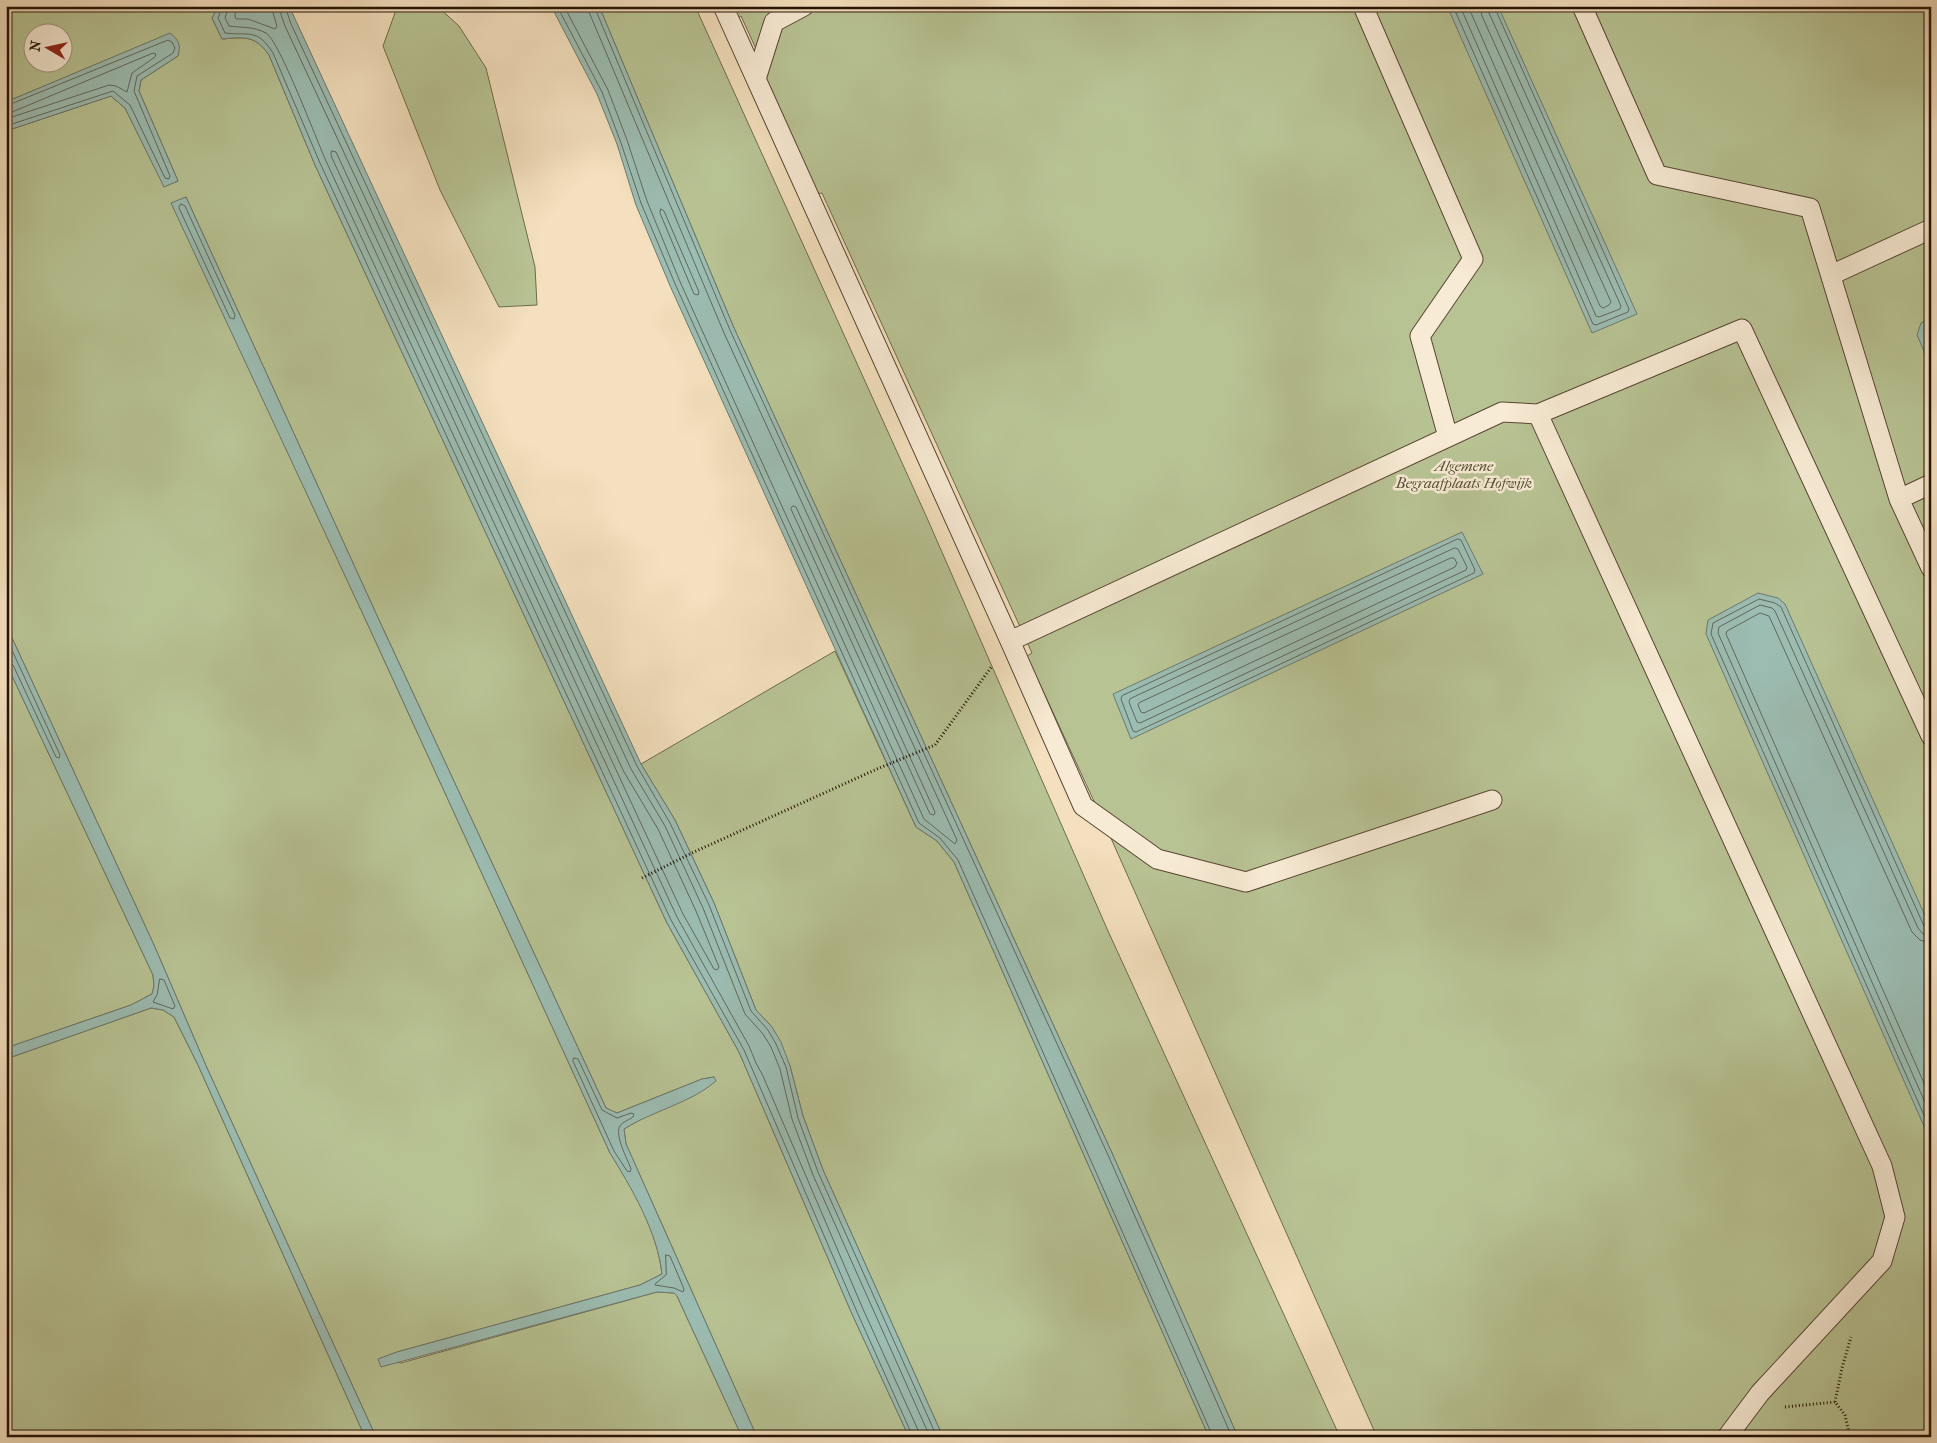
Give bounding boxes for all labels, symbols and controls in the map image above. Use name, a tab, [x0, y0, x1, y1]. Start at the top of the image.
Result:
north arrow	[22, 22, 72, 72]
text: N	[26, 39, 45, 53]
park label: Algemene Begraafplaats Hofwijk	[1395, 457, 1532, 492]

